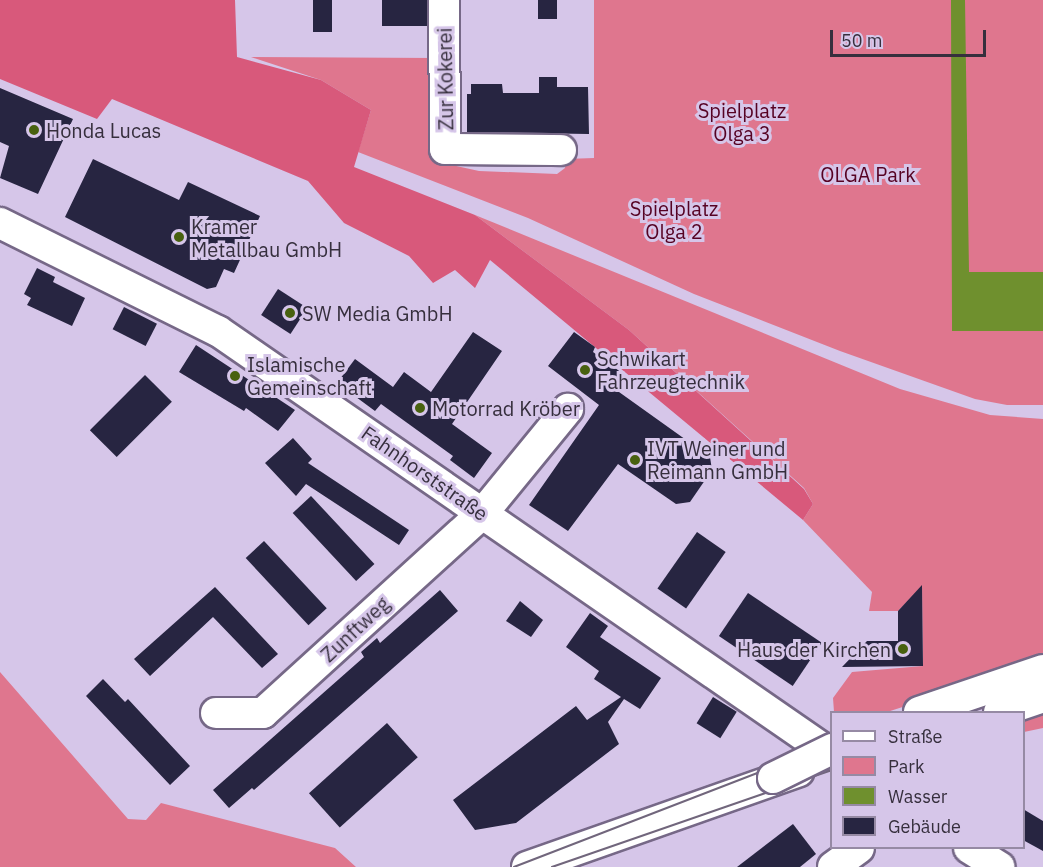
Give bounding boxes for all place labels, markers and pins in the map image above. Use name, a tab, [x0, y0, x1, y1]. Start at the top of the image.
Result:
place label: Honda Lucas	[46, 118, 161, 142]
marker: Honda Lucas	[27, 123, 41, 137]
place label: Kramer Metallbau GmbH	[191, 214, 342, 261]
marker: Kramer Metallbau GmbH	[172, 230, 186, 244]
place label: SW Media GmbH	[302, 301, 453, 325]
marker: SW Media GmbH	[283, 306, 297, 320]
place label: Schwikart Fahrzeugtechnik	[597, 346, 745, 393]
place label: Islamische Gemeinschaft	[247, 352, 372, 399]
marker: Schwikart Fahrzeugtechnik	[578, 363, 592, 377]
marker: Islamische Gemeinschaft	[228, 369, 242, 383]
place label: Motorrad Kröber	[432, 396, 580, 420]
marker: Motorrad Kröber	[413, 401, 427, 415]
place label: IVT Weiner und Reimann GmbH	[647, 436, 788, 483]
marker: IVT Weiner und Reimann GmbH	[628, 453, 642, 467]
place label: Haus der Kirchen	[737, 637, 891, 661]
marker: Haus der Kirchen	[896, 642, 910, 656]

